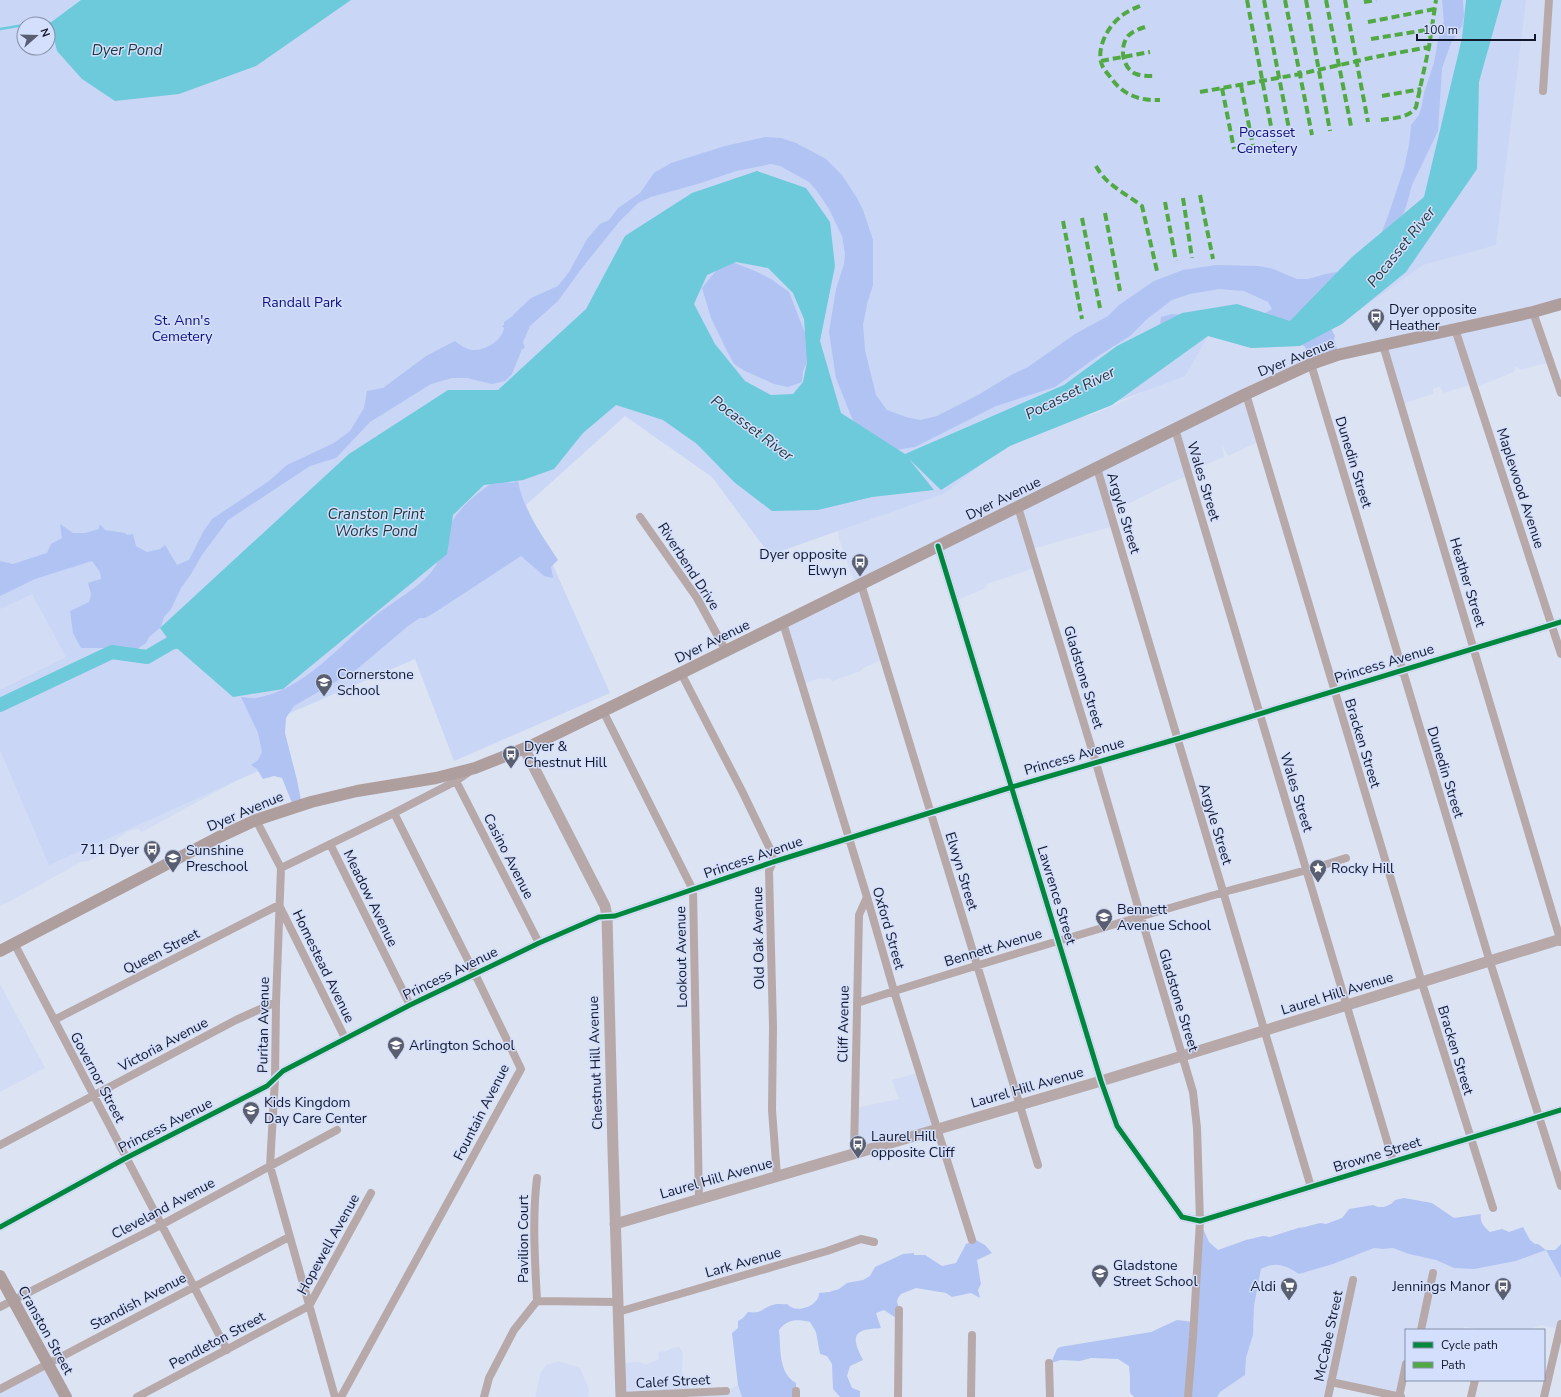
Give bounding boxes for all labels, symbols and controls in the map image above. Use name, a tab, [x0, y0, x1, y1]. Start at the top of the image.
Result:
north arrow	[16, 16, 56, 56]
scale bar	[1417, 16, 1535, 42]
text: 100 m	[1423, 22, 1458, 38]
text: N	[36, 26, 53, 39]
water label: Dyer Pond	[92, 40, 163, 60]
park label: Pocasset Cemetery	[1237, 123, 1298, 158]
water label: Pocasset River	[1362, 202, 1440, 292]
park label: Randall Park	[262, 293, 343, 312]
place label: Dyer opposite Heather	[1389, 300, 1477, 335]
bus stop icon: Dyer opposite Heather	[1366, 307, 1386, 332]
park label: St. Ann's Cemetery	[152, 311, 213, 346]
street label: Dyer Avenue	[1255, 333, 1337, 381]
water label: Pocasset River	[1022, 361, 1119, 424]
water label: Pocasset River	[707, 390, 798, 466]
street label: Dunedin Street	[1331, 414, 1376, 510]
street label: Maplewood Avenue	[1492, 425, 1549, 551]
street label: Wales Street	[1182, 439, 1225, 523]
street label: Argyle Street	[1102, 470, 1145, 556]
street label: Dyer Avenue	[963, 472, 1044, 525]
water label: Cranston Print Works Pond	[328, 504, 425, 541]
street label: Riverbend Drive	[653, 519, 724, 614]
street label: Heather Street	[1445, 535, 1490, 629]
place label: Dyer opposite Elwyn	[759, 545, 847, 580]
bus stop icon: Dyer opposite Elwyn	[850, 552, 870, 577]
street label: Dyer Avenue	[672, 615, 753, 668]
street label: Gladstone Street	[1059, 624, 1108, 731]
street label: Princess Avenue	[1332, 639, 1436, 688]
place label: Cornerstone School	[337, 665, 414, 700]
school or university icon: Cornerstone School	[314, 672, 334, 697]
street label: Bracken Street	[1340, 696, 1385, 790]
street label: Dunedin Street	[1423, 724, 1468, 820]
street label: Princess Avenue	[1022, 733, 1126, 780]
place label: Dyer & Chestnut Hill	[524, 737, 608, 772]
bus stop icon: Dyer & Chestnut Hill	[501, 744, 521, 769]
street label: Wales Street	[1275, 750, 1318, 834]
street label: Argyle Street	[1194, 781, 1237, 867]
street label: Dyer Avenue	[204, 787, 286, 836]
street label: Casino Avenue	[479, 810, 538, 902]
street label: Elwyn Street	[941, 830, 982, 913]
street label: Princess Avenue	[701, 832, 805, 883]
bus stop icon: 711 Dyer	[142, 839, 162, 864]
place label: 711 Dyer	[80, 840, 139, 859]
place label: Sunshine Preschool	[186, 841, 249, 876]
street label: Lawrence Street	[1032, 843, 1081, 947]
street label: Meadow Avenue	[339, 847, 402, 950]
school or university icon: Sunshine Preschool	[163, 848, 183, 873]
place icon: Rocky Hill	[1308, 858, 1328, 883]
place label: Rocky Hill	[1331, 859, 1395, 878]
street label: Oxford Street	[868, 885, 909, 972]
street label: Old Oak Avenue	[748, 886, 769, 990]
place label: Bennett Avenue School	[1117, 900, 1212, 935]
street label: Homestead Avenue	[288, 906, 359, 1026]
street label: Lookout Avenue	[671, 906, 692, 1008]
school or university icon: Bennett Avenue School	[1094, 907, 1114, 932]
street label: Queen Street	[120, 924, 203, 979]
street label: Bennett Avenue	[942, 924, 1044, 971]
street label: Princess Avenue	[400, 942, 501, 1005]
street label: Gladstone Street	[1154, 947, 1203, 1054]
street label: Laurel Hill Avenue	[1279, 967, 1396, 1020]
street label: Puritan Avenue	[253, 977, 274, 1073]
street label: Cliff Avenue	[833, 985, 854, 1063]
street label: Chestnut Hill Avenue	[584, 996, 607, 1130]
street label: Bracken Street	[1433, 1003, 1478, 1097]
street label: Victoria Avenue	[114, 1013, 211, 1077]
street label: Governor Street	[66, 1029, 129, 1126]
school or university icon: Arlington School	[386, 1035, 406, 1060]
place label: Arlington School	[409, 1036, 516, 1055]
street label: Fountain Avenue	[449, 1061, 514, 1164]
street label: Laurel Hill Avenue	[969, 1062, 1086, 1113]
place label: Kids Kingdom Day Care Center	[264, 1093, 367, 1128]
street label: Princess Avenue	[115, 1094, 216, 1157]
school or university icon: Kids Kingdom Day Care Center	[241, 1100, 261, 1125]
place label: Laurel Hill opposite Cliff	[871, 1127, 955, 1162]
street label: Browne Street	[1331, 1132, 1424, 1177]
bus stop icon: Laurel Hill opposite Cliff	[848, 1134, 868, 1159]
street label: Laurel Hill Avenue	[658, 1153, 775, 1204]
street label: Cleveland Avenue	[108, 1173, 218, 1244]
street label: Hopewell Avenue	[293, 1190, 364, 1298]
street label: Pavilion Court	[514, 1195, 533, 1283]
street label: Lark Avenue	[703, 1243, 783, 1282]
place label: Gladstone Street School	[1113, 1256, 1198, 1291]
school or university icon: Gladstone Street School	[1090, 1263, 1110, 1288]
street label: Standish Avenue	[87, 1268, 190, 1335]
supermarket icon: Aldi	[1279, 1276, 1299, 1301]
bus stop icon: Jennings Manor	[1493, 1276, 1513, 1301]
place label: Aldi	[1250, 1277, 1276, 1296]
place label: Jennings Manor	[1391, 1277, 1490, 1296]
street label: Cranston Street	[13, 1282, 78, 1378]
street label: McCabe Street	[1310, 1289, 1347, 1383]
street label: Pendleton Street	[166, 1307, 269, 1374]
legend	[1405, 1329, 1545, 1381]
text: Cycle path	[1441, 1337, 1498, 1353]
text: Path	[1441, 1357, 1466, 1373]
street label: Calef Street	[635, 1370, 711, 1393]

